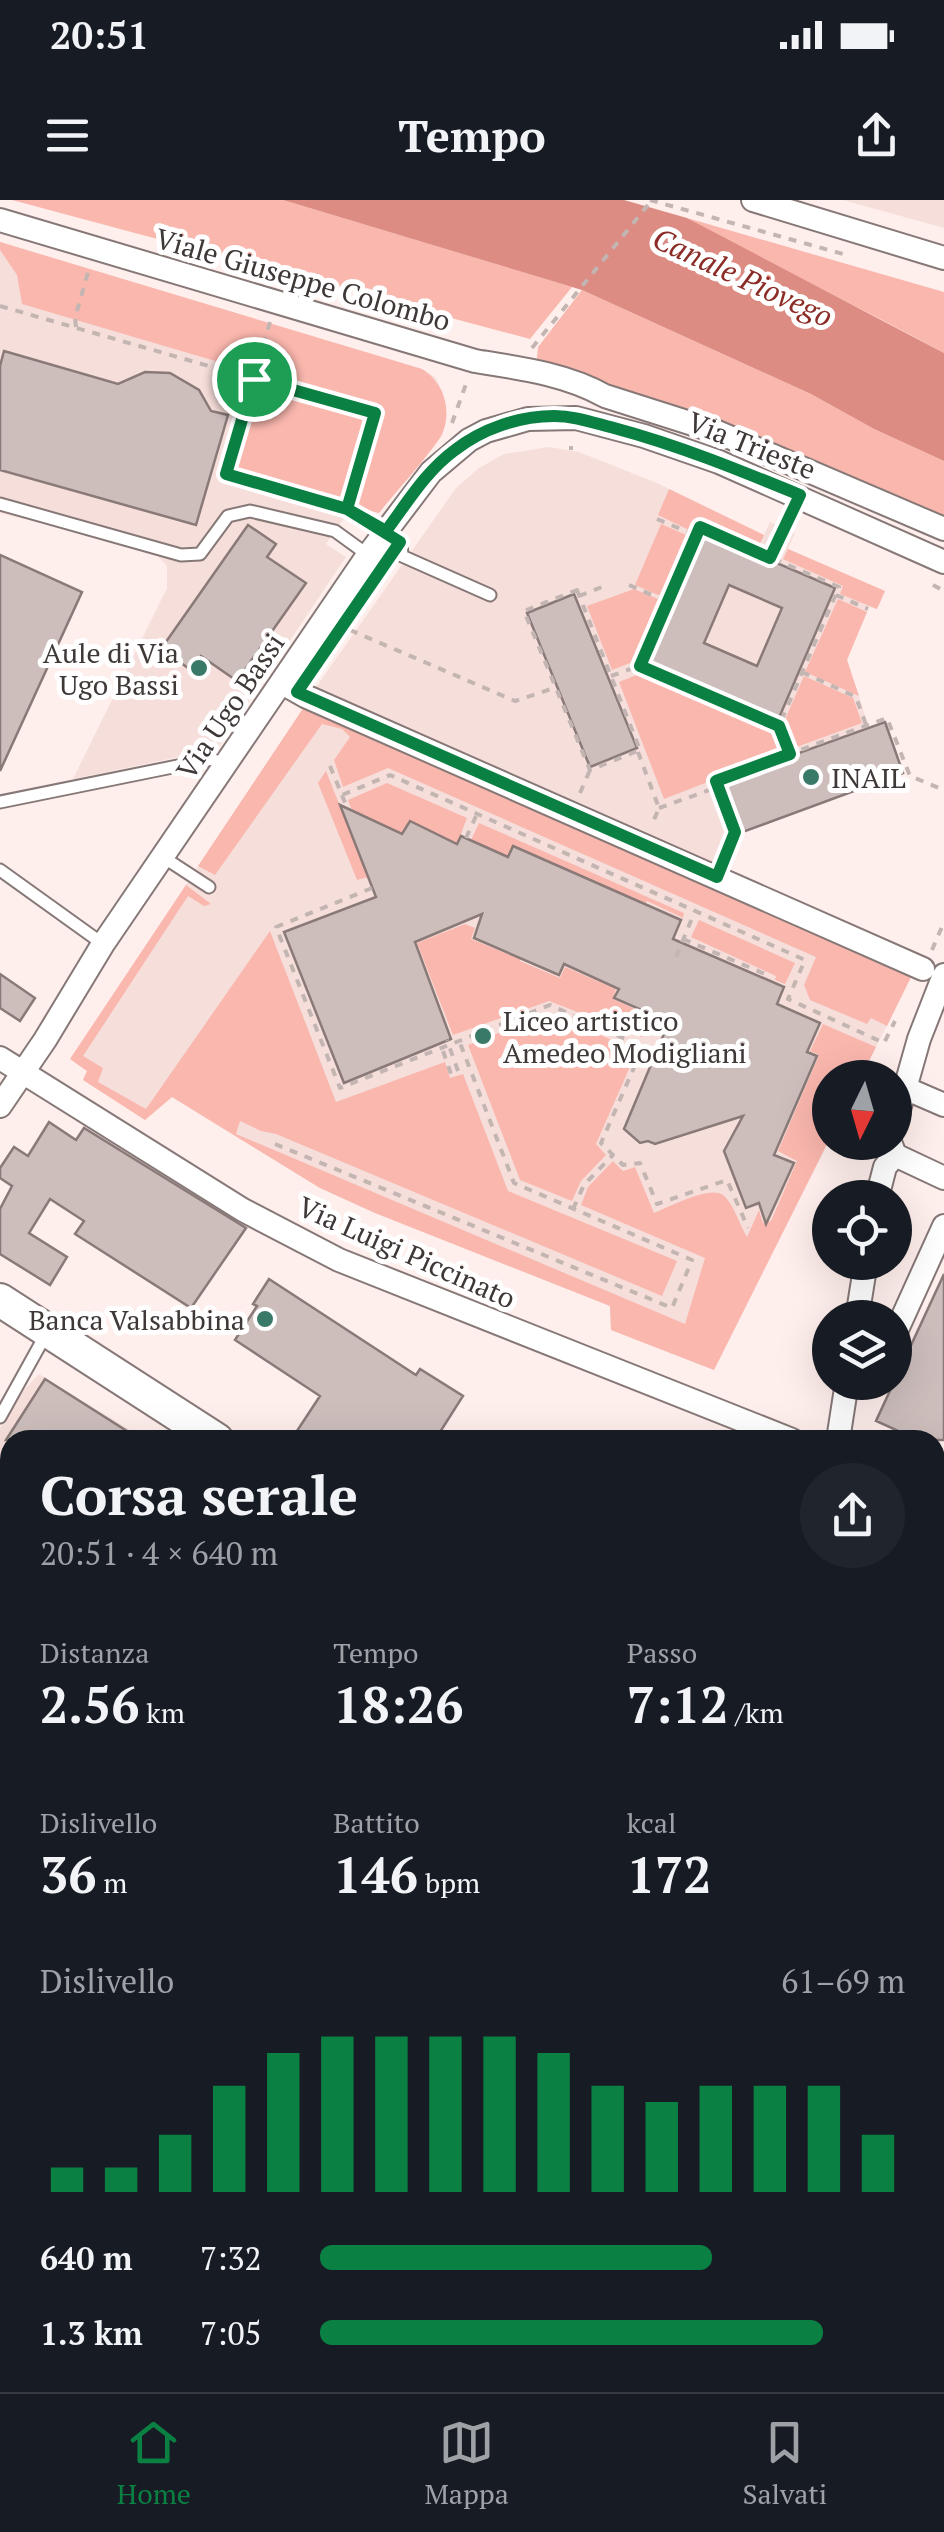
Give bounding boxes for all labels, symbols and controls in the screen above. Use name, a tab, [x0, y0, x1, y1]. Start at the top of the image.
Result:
text: 20:51	[50, 10, 149, 60]
text: Tempo	[398, 105, 546, 165]
icon: menu	[40, 108, 95, 163]
icon: share	[849, 108, 904, 163]
water label: Canale Piovego	[647, 218, 839, 336]
street label: Viale Giuseppe Colombo	[151, 219, 455, 339]
pin	[212, 337, 297, 422]
icon: arrive	[227, 352, 282, 407]
street label: Via Trieste	[683, 403, 821, 487]
street label: Via Ugo Bassi	[168, 626, 292, 786]
place label: Aule di Via Ugo Bassi	[43, 634, 179, 703]
marker: Aule di Via Ugo Bassi	[188, 657, 210, 679]
place label: INAIL	[831, 759, 906, 796]
marker: INAIL	[800, 766, 822, 788]
place label: Liceo artistico Amedeo Modigliani	[503, 1002, 747, 1071]
marker: Liceo artistico Amedeo Modigliani	[472, 1025, 494, 1047]
north arrow	[812, 1060, 912, 1160]
map controls	[812, 1060, 912, 1400]
button: locate	[812, 1180, 912, 1280]
street label: Via Luigi Piccinato	[293, 1187, 521, 1317]
button: layers	[812, 1300, 912, 1400]
place label: Banca Valsabbina	[28, 1301, 245, 1338]
marker: Banca Valsabbina	[254, 1308, 276, 1330]
text: Corsa serale	[40, 1458, 358, 1531]
button: share	[800, 1463, 905, 1568]
text: 20:51 · 4 × 640 m	[40, 1532, 278, 1574]
text: Distanza	[40, 1634, 149, 1671]
text: Tempo	[333, 1634, 418, 1671]
text: Passo	[627, 1634, 697, 1671]
text: 2.56	[40, 1671, 140, 1737]
text: 18:26	[333, 1671, 463, 1737]
text: 7:12	[627, 1671, 729, 1737]
text: km	[140, 1694, 185, 1731]
text: /km	[729, 1694, 784, 1731]
text: Dislivello	[40, 1804, 157, 1841]
text: Battito	[333, 1804, 420, 1841]
text: kcal	[627, 1804, 676, 1841]
text: 36	[40, 1841, 97, 1907]
text: 146	[333, 1841, 418, 1907]
text: 172	[627, 1841, 711, 1907]
text: m	[97, 1864, 127, 1901]
text: bpm	[418, 1864, 480, 1901]
text: Dislivello	[40, 1960, 174, 2002]
text: 61–69 m	[781, 1960, 905, 2002]
text: 640 m	[40, 2237, 132, 2279]
text: 7:32	[200, 2237, 262, 2279]
text: 1.3 km	[40, 2312, 143, 2354]
text: 7:05	[200, 2312, 262, 2354]
tab: Home	[117, 2415, 191, 2512]
tab: Mappa	[425, 2415, 509, 2512]
tab: Salvati	[742, 2415, 827, 2512]

